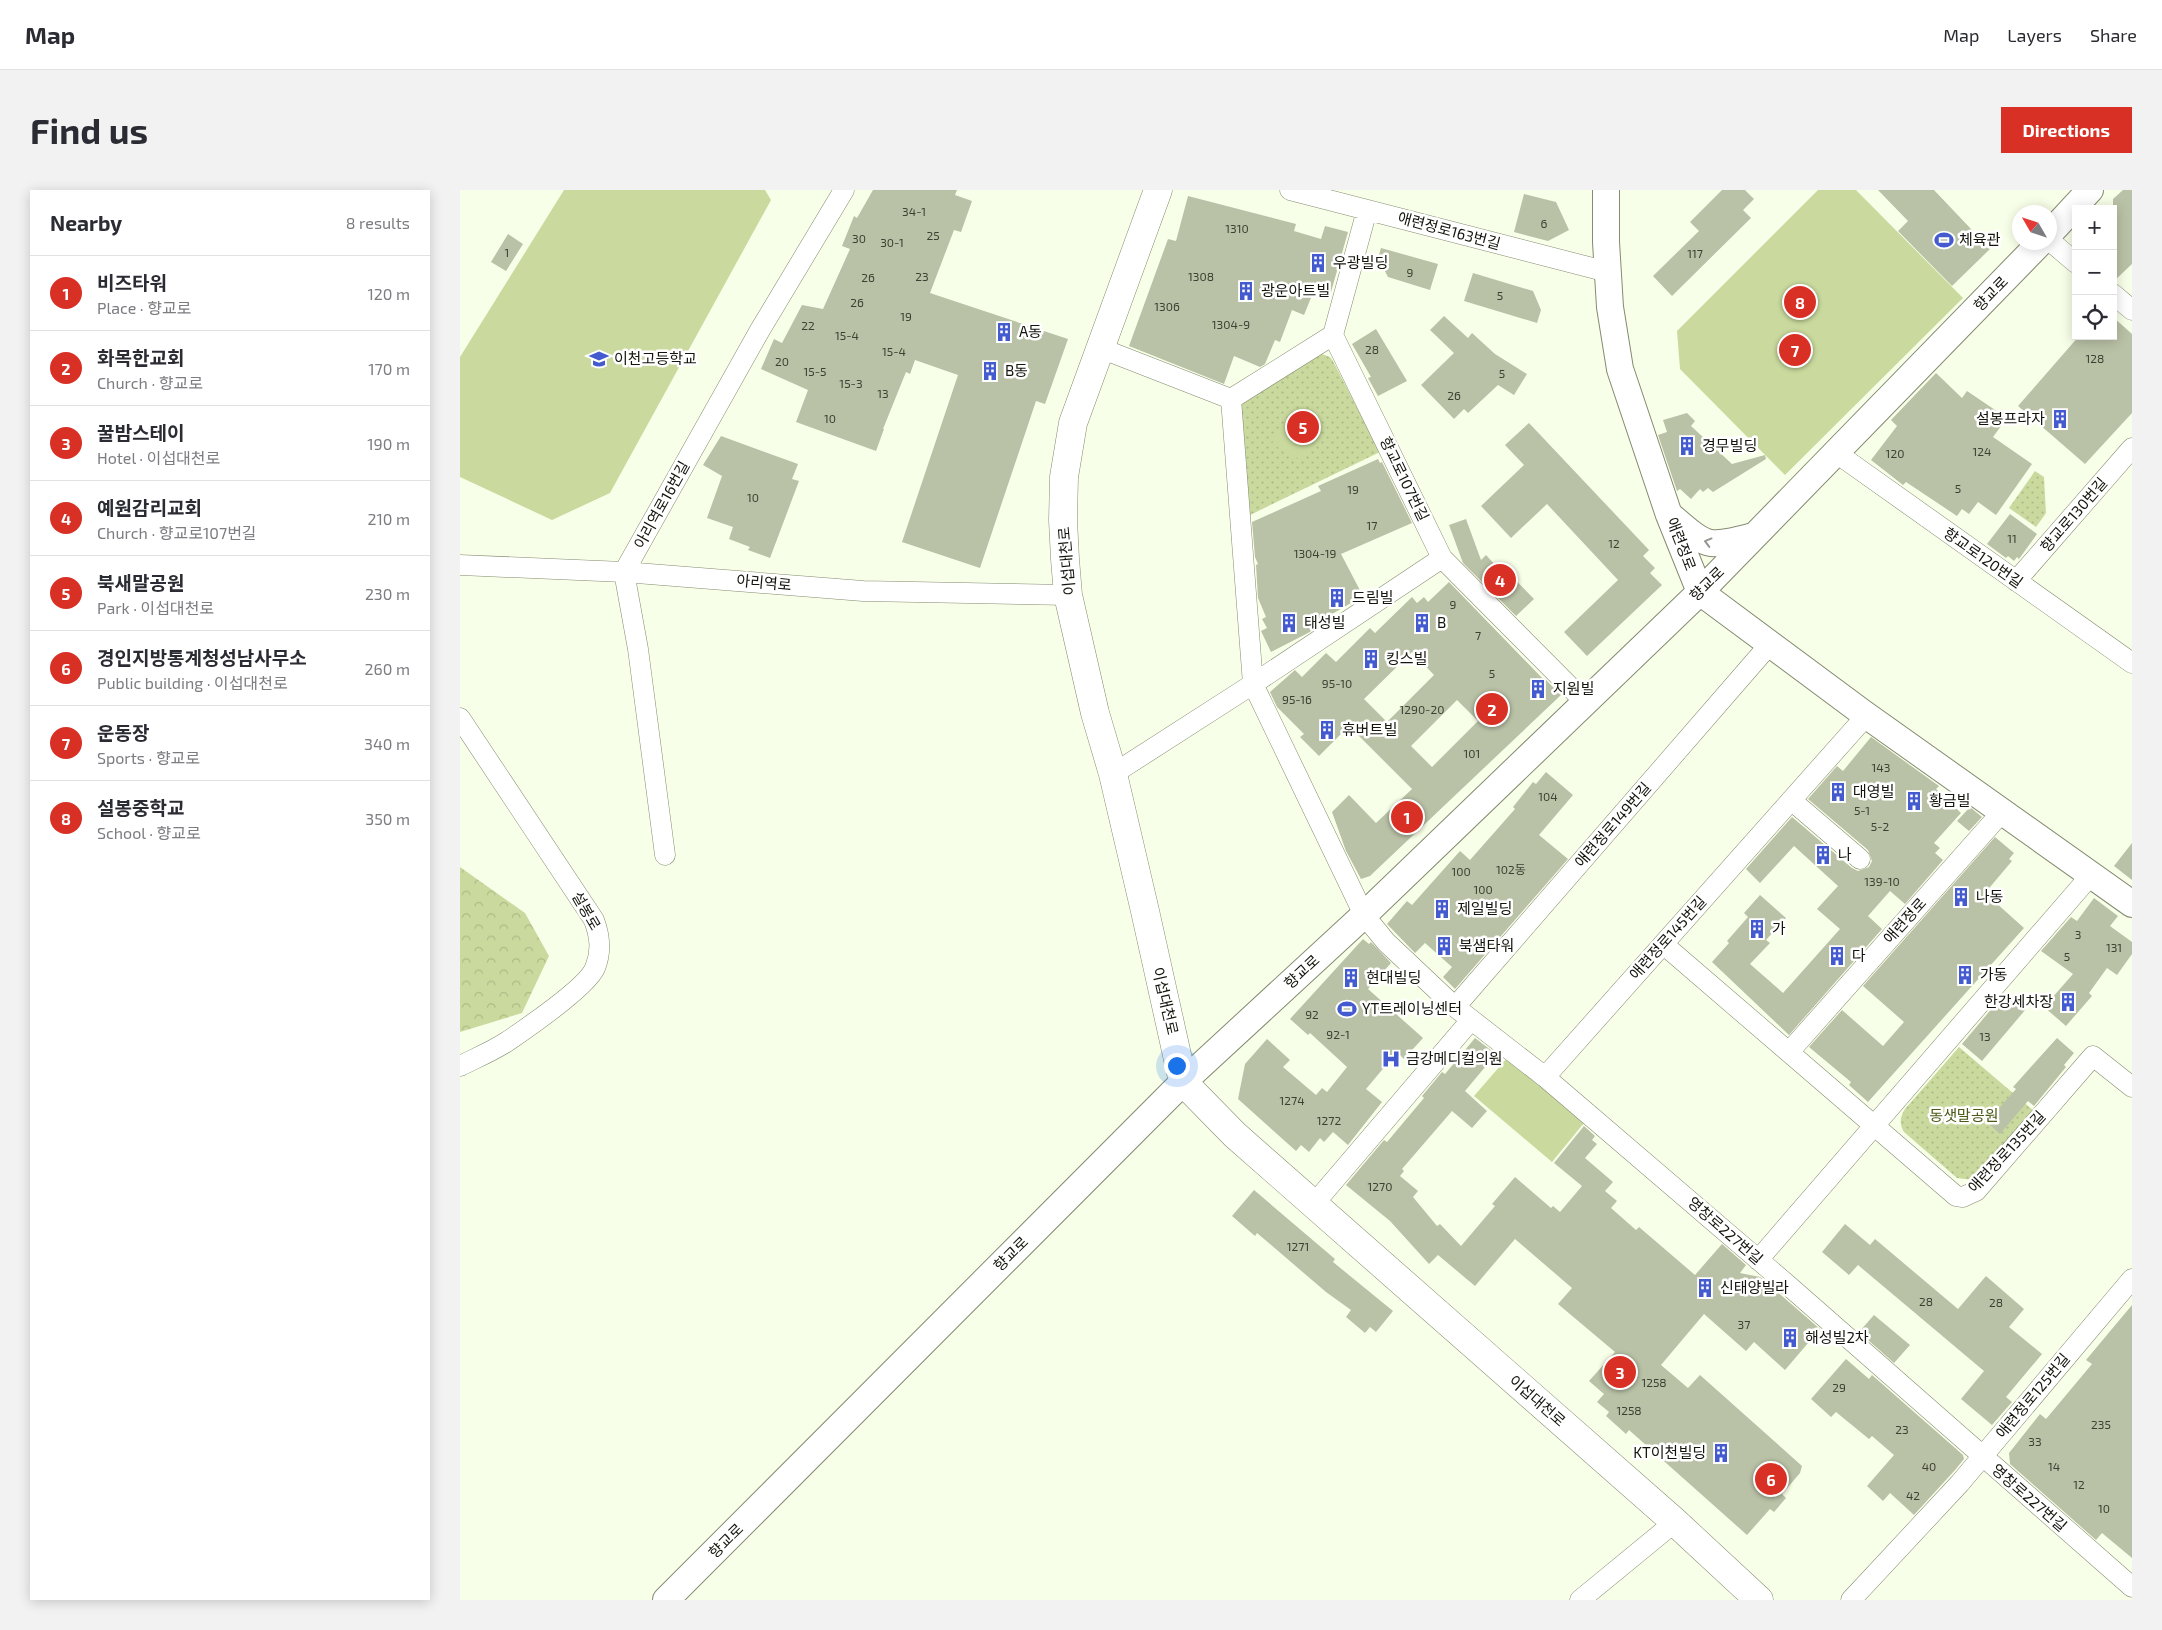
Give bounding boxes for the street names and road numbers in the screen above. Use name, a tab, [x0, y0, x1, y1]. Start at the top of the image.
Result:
street label: 애련정로163번길	[1396, 208, 1503, 252]
street label: 향교로	[1969, 272, 2011, 314]
street label: 향교로107번길	[1377, 433, 1433, 524]
street label: 아리역로16번길	[630, 458, 693, 551]
street label: 향교로130번길	[2036, 474, 2110, 555]
street label: 애련정로	[1664, 515, 1700, 573]
street label: 향교로120번길	[1941, 523, 2027, 591]
street label: 이섭대천로	[1054, 526, 1078, 596]
street label: 향교로	[1685, 562, 1727, 604]
street label: 아리역로	[736, 571, 792, 593]
street label: 애련정로149번길	[1570, 778, 1654, 870]
street label: 설봉로	[569, 888, 605, 933]
street label: 애련정로145번길	[1625, 892, 1709, 983]
street label: 애련정로	[1879, 894, 1929, 947]
street label: 향교로	[1280, 951, 1323, 992]
street label: 이섭대천로	[1149, 965, 1183, 1036]
street label: 애련정로135번길	[1964, 1107, 2049, 1196]
street label: 영창로227번길	[1684, 1193, 1767, 1268]
street label: 향교로	[989, 1232, 1031, 1274]
street label: 애련정로125번길	[1992, 1349, 2073, 1441]
street label: 이섭대천로	[1506, 1371, 1570, 1430]
street label: 영창로227번길	[1988, 1460, 2071, 1535]
street label: 향교로	[704, 1519, 746, 1561]

